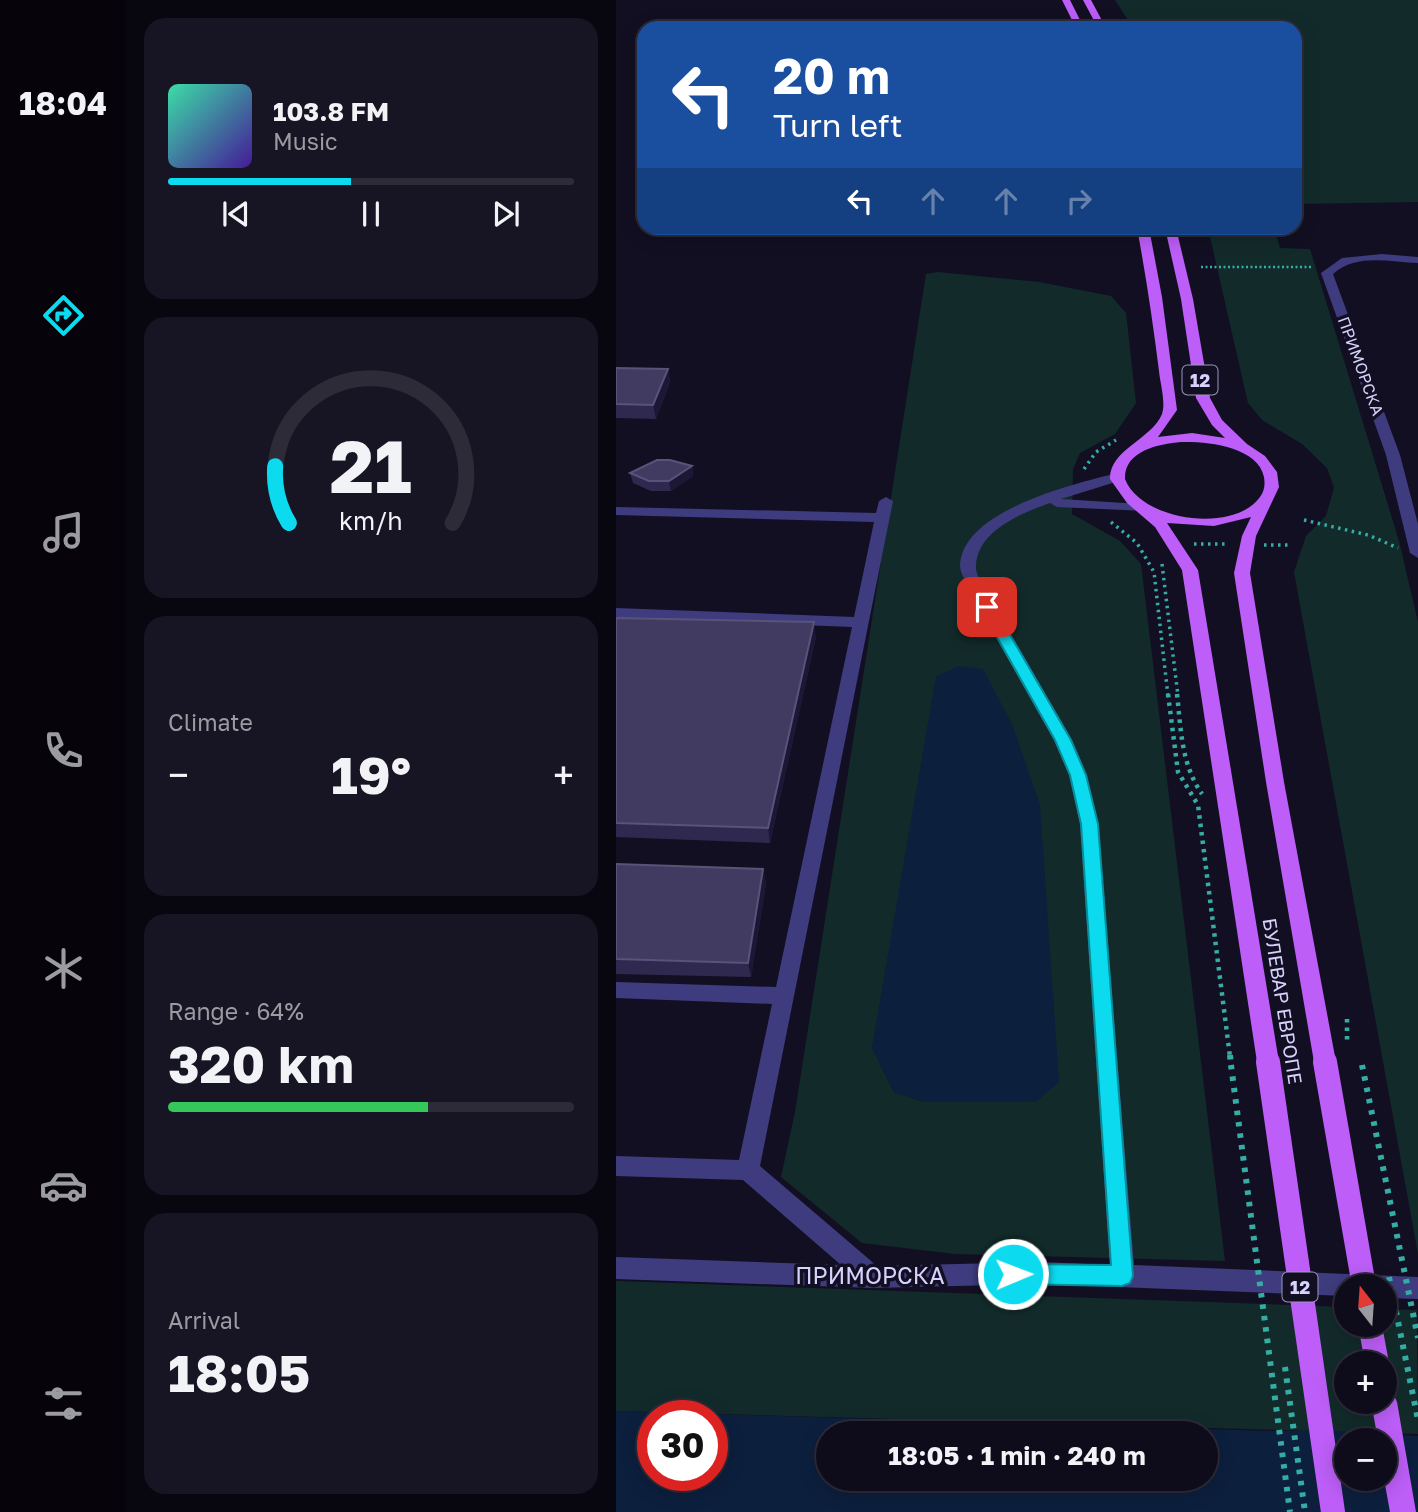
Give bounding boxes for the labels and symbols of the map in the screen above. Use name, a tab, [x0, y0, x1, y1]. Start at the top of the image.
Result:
street label: ПРИМОРСКА	[1334, 314, 1388, 418]
road number: 12	[1182, 366, 1218, 394]
pin	[957, 577, 1017, 637]
street label: БУЛЕВАР ЕВРОПЕ	[1259, 916, 1307, 1086]
position arrow	[976, 1237, 1050, 1311]
street label: ПРИМОРСКА	[795, 1261, 945, 1289]
road number: 12	[1282, 1272, 1318, 1302]
north arrow	[1334, 1274, 1396, 1337]
speed limit sign: 30	[637, 1400, 728, 1491]

